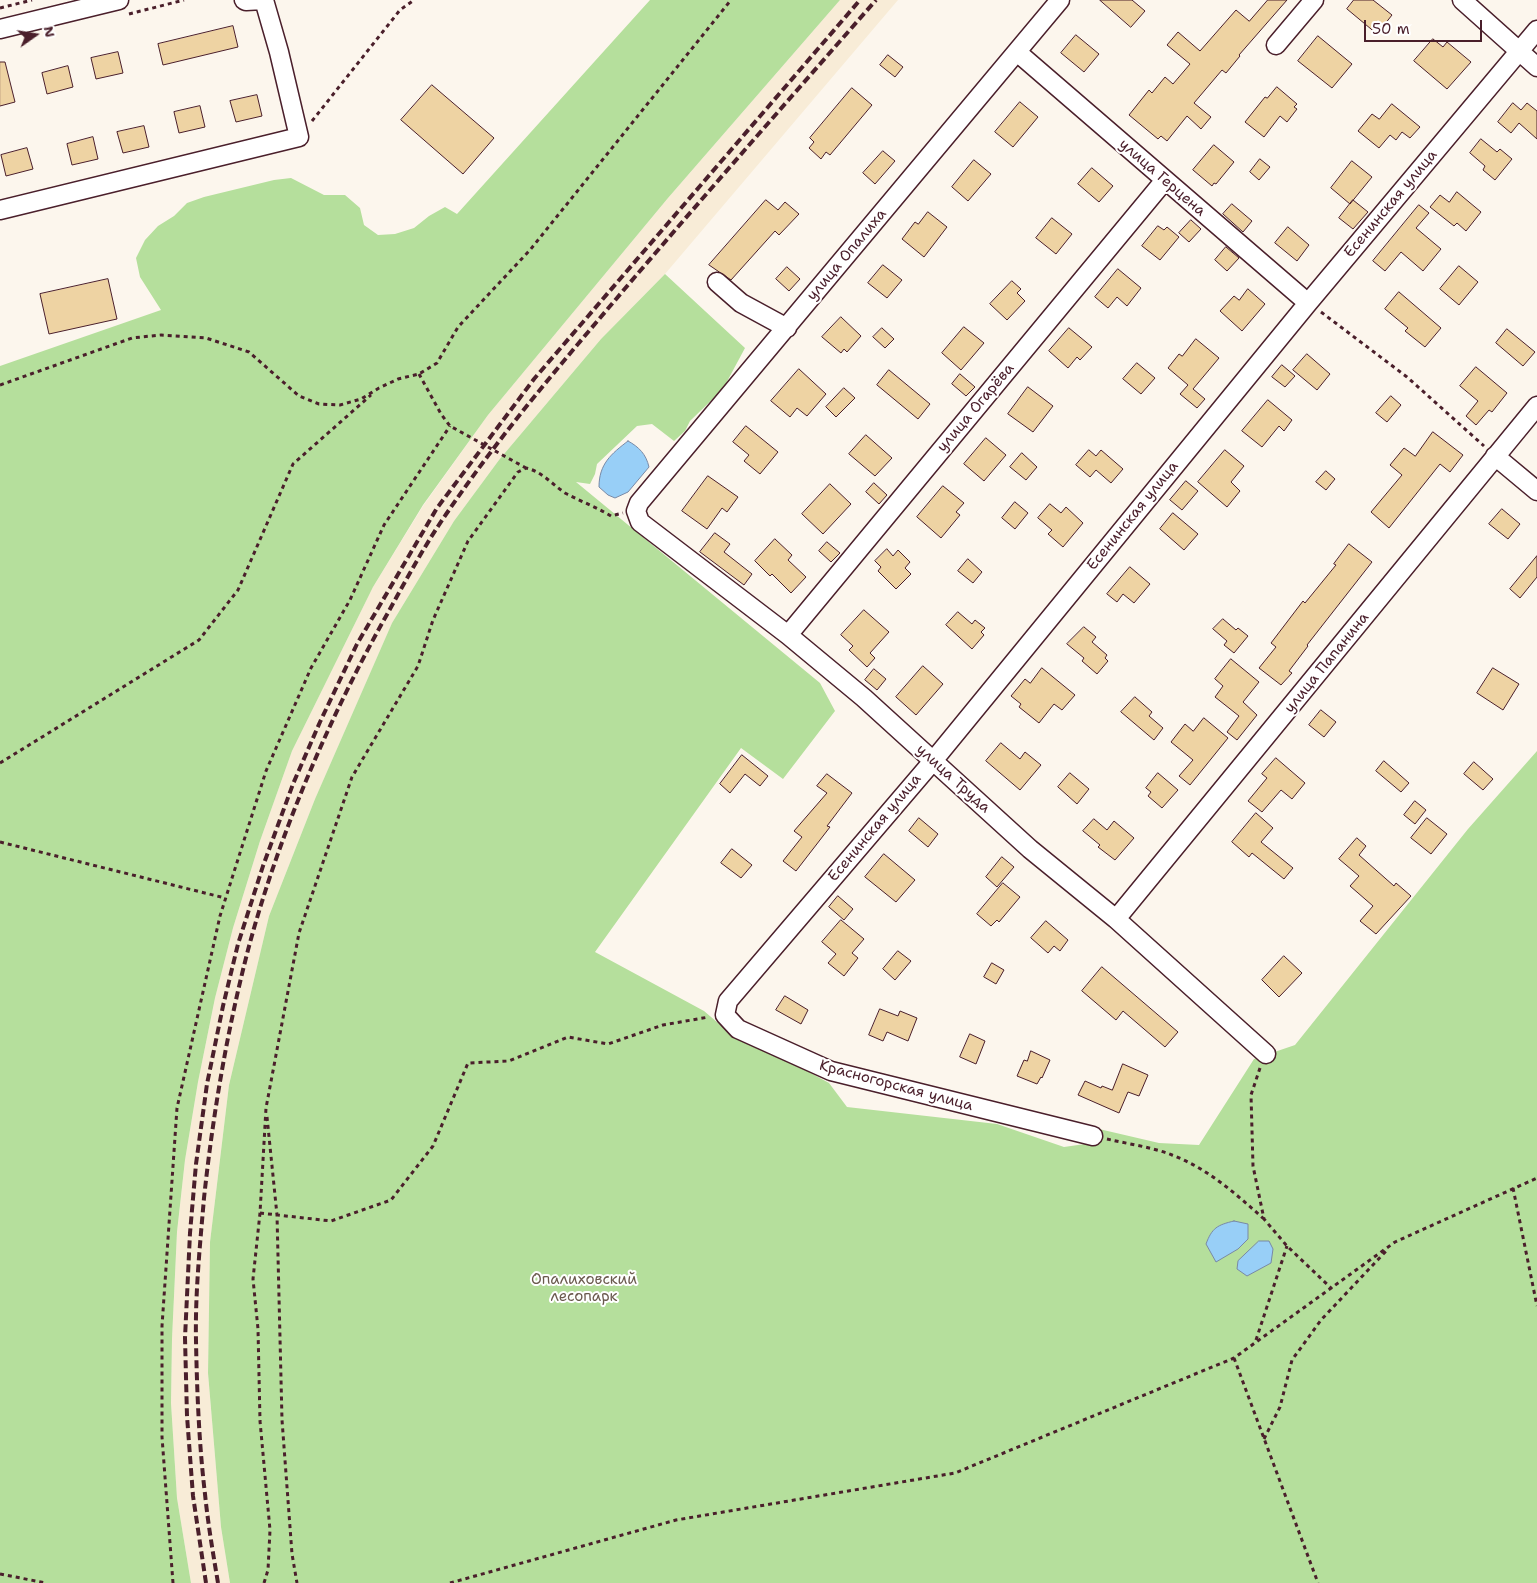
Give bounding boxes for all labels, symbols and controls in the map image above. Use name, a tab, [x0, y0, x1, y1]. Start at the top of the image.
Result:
north arrow	[10, 10, 60, 60]
scale bar	[1367, 10, 1484, 42]
text: 50 m	[1372, 19, 1410, 39]
text: N	[40, 24, 60, 39]
street label: улица Герцена	[1115, 136, 1209, 220]
street label: Есенинская улица	[1341, 146, 1441, 262]
street label: улица Опалиха	[803, 205, 891, 305]
street label: улица Огарёва	[934, 360, 1018, 456]
street label: Есенинская улица	[1084, 458, 1182, 574]
street label: улица Папанина	[1281, 609, 1373, 717]
street label: улица Труда	[912, 741, 994, 817]
street label: Есенинская улица	[825, 770, 925, 886]
street label: Красногорская улица	[817, 1057, 975, 1115]
park label: Опалиховский лесопарк	[531, 1271, 637, 1306]

